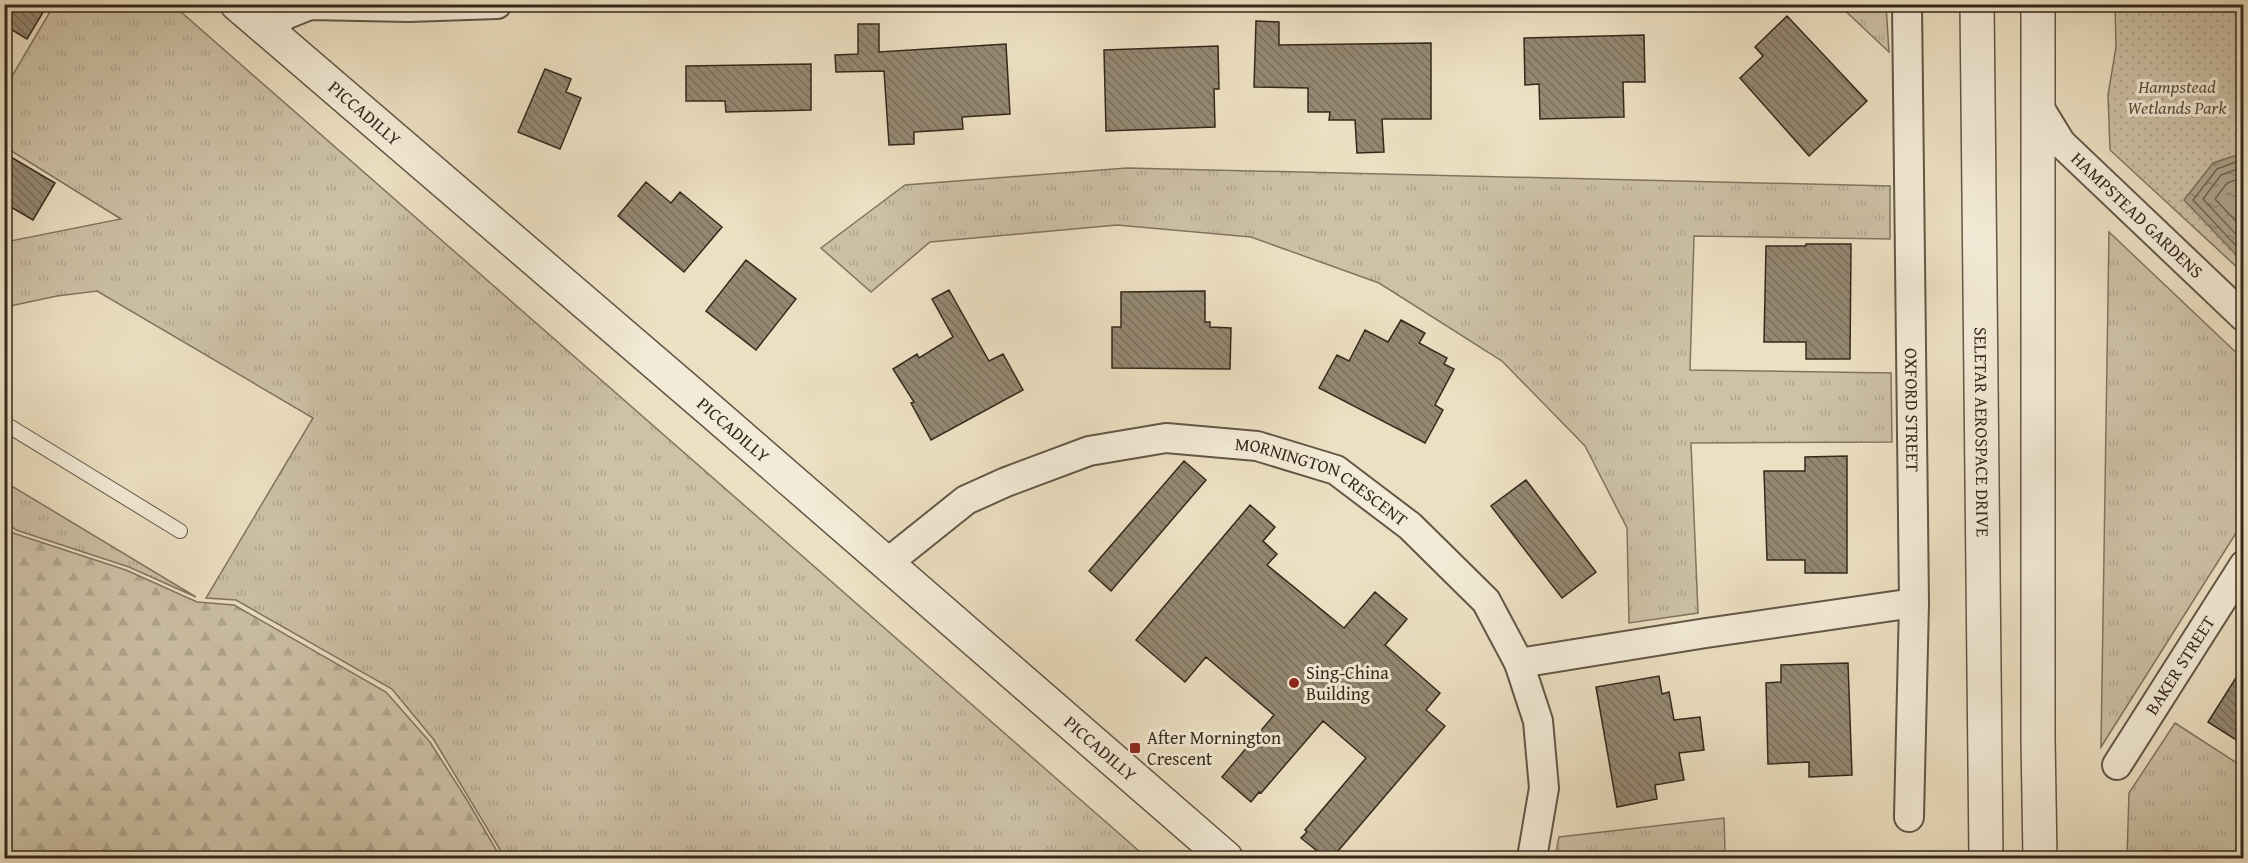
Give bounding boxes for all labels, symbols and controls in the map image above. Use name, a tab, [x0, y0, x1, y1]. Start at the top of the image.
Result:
park label: Hampstead Wetlands Park	[2128, 73, 2227, 121]
street label: PICCADILLY	[322, 74, 407, 152]
street label: HAMPSTEAD GARDENS	[2065, 145, 2210, 285]
street label: SELETAR AEROSPACE DRIVE	[1967, 327, 1997, 537]
street label: OXFORD STREET	[1898, 348, 1926, 472]
street label: PICCADILLY	[691, 390, 776, 469]
street label: MORNINGTON CRESCENT	[1234, 430, 1414, 533]
street label: BAKER STREET	[2138, 610, 2221, 720]
place label: Sing-China Building	[1306, 659, 1389, 707]
marker: Sing-China Building	[1287, 676, 1301, 690]
street label: PICCADILLY	[1058, 709, 1143, 788]
place label: After Mornington Crescent	[1147, 724, 1281, 772]
marker: After Mornington Crescent	[1128, 741, 1142, 755]

